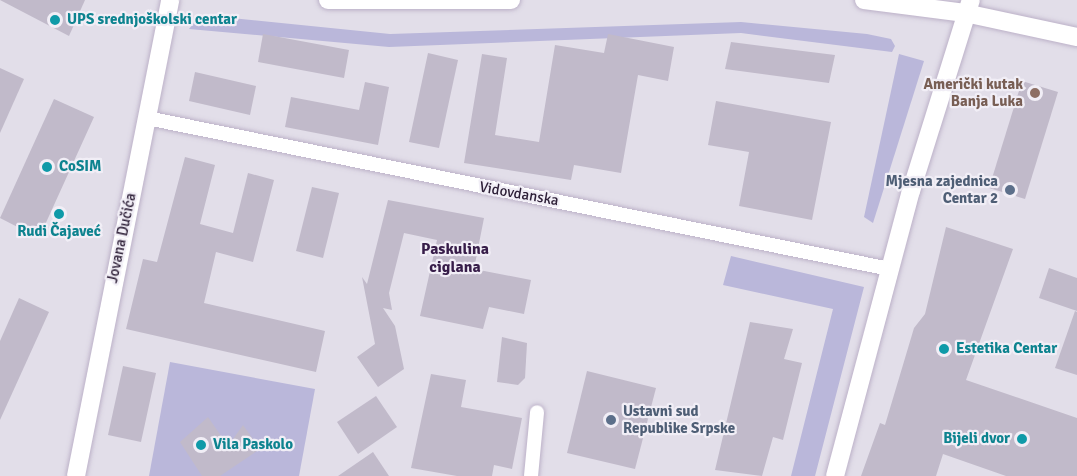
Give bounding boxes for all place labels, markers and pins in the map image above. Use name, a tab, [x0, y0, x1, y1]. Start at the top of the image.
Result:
place label: UPS srednjoškolski centar	[67, 11, 237, 29]
marker: UPS srednjoškolski centar	[48, 13, 62, 27]
place label: Američki kutak Banja Luka	[923, 75, 1023, 110]
marker: Američki kutak Banja Luka	[1028, 86, 1042, 100]
place label: CoSIM	[59, 158, 101, 176]
marker: CoSIM	[40, 160, 54, 174]
place label: Mjesna zajednica Centar 2	[886, 172, 998, 207]
marker: Mjesna zajednica Centar 2	[1003, 183, 1017, 197]
marker: Rudi Čajaveć	[52, 207, 66, 221]
place label: Rudi Čajaveć	[17, 223, 101, 241]
place label: Estetika Centar	[956, 340, 1057, 358]
marker: Estetika Centar	[937, 342, 951, 356]
place label: Ustavni sud Republike Srpske	[623, 402, 735, 437]
marker: Ustavni sud Republike Srpske	[604, 413, 618, 427]
place label: Bijeli dvor	[943, 430, 1010, 448]
marker: Bijeli dvor	[1015, 432, 1029, 446]
place label: Vila Paskolo	[213, 436, 293, 454]
marker: Vila Paskolo	[194, 438, 208, 452]

